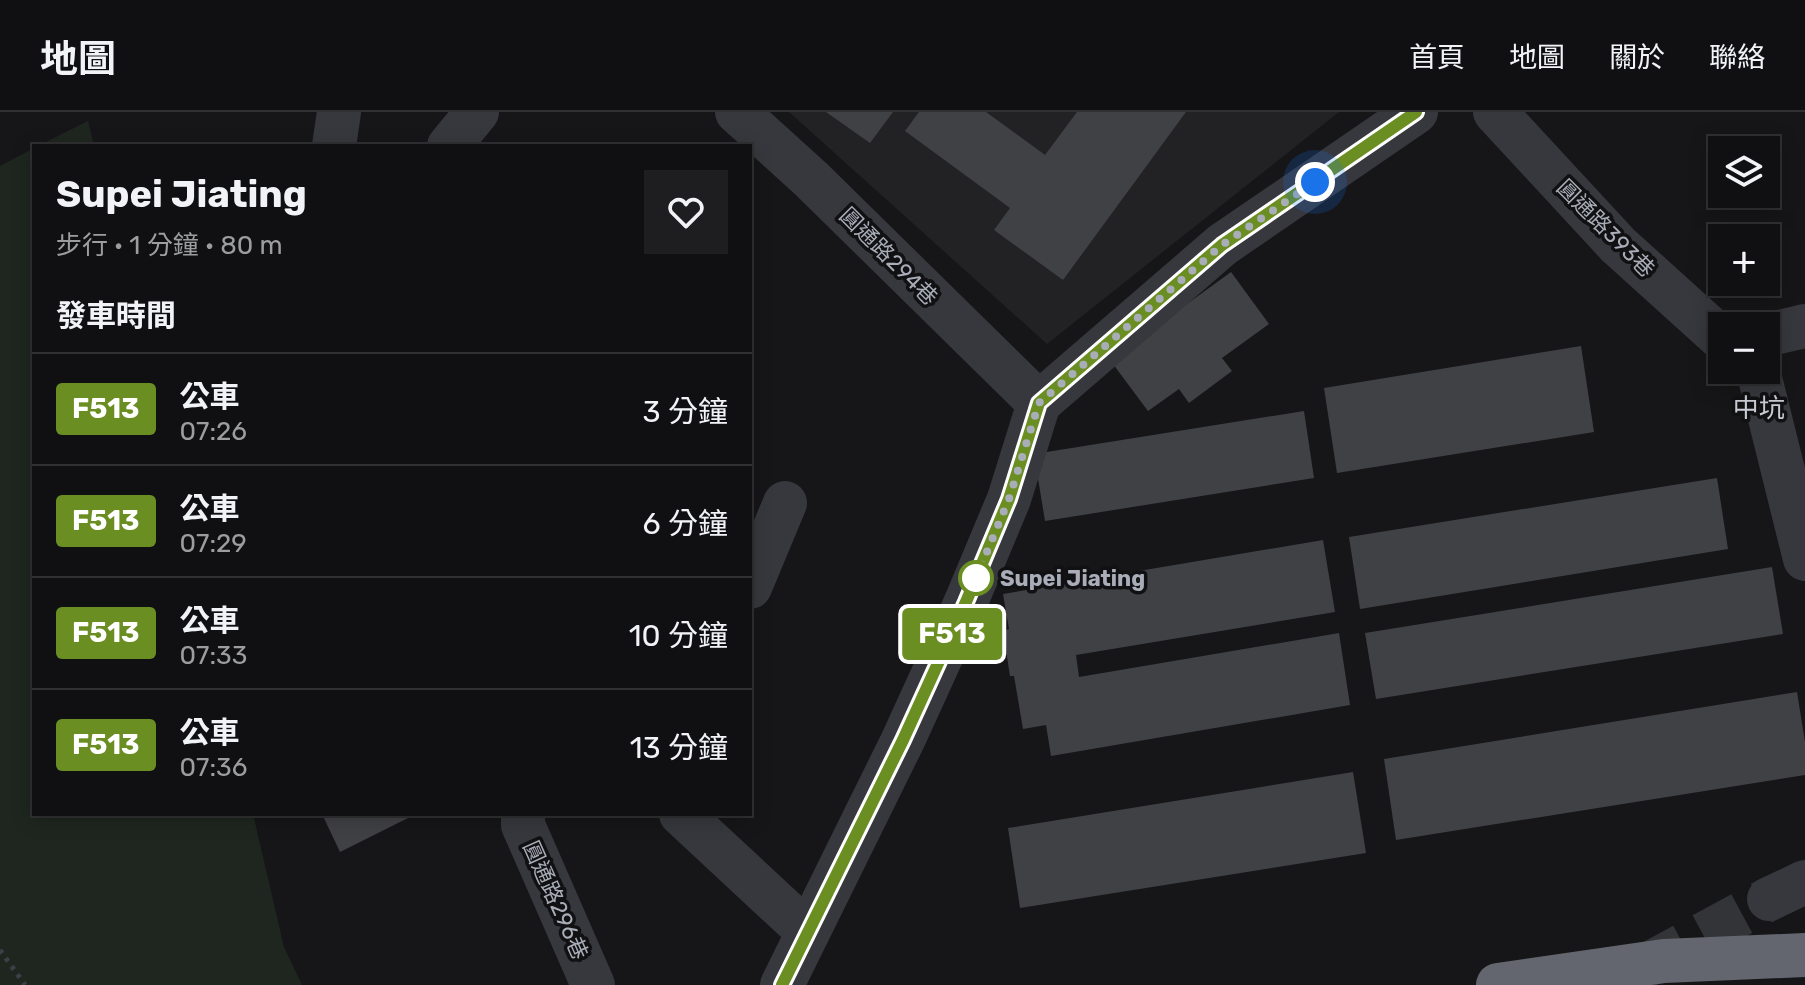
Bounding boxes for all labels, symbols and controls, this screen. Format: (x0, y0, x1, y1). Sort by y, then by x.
text: 地圖 (40, 36, 116, 82)
text: 首頁 (1409, 41, 1465, 74)
text: 地圖 (1509, 41, 1565, 74)
text: 關於 (1609, 41, 1665, 74)
text: 聯絡 (1709, 41, 1765, 74)
map controls (1708, 136, 1780, 384)
button: layers (1708, 136, 1780, 208)
your location (1295, 162, 1335, 202)
button: heart (644, 170, 728, 254)
text: Supei Jiating (56, 171, 307, 217)
street label: 圓通路393巷 (1551, 174, 1660, 283)
street label: 圓通路294巷 (834, 202, 943, 311)
button: + (1708, 224, 1780, 296)
text: 步行 · 1 分鐘 · 80 m (56, 230, 283, 261)
text: 發車時間 (56, 298, 176, 334)
button: − (1708, 312, 1780, 384)
text: 公車 (180, 379, 240, 415)
text: F513 (72, 392, 140, 425)
district label: 中坑 (1733, 393, 1785, 424)
text: 3 分鐘 (643, 394, 728, 430)
text: 07:26 (180, 416, 247, 447)
text: 公車 (180, 491, 240, 527)
text: F513 (72, 504, 140, 537)
text: 6 分鐘 (643, 506, 728, 542)
text: 07:29 (180, 528, 247, 559)
marker: Supei Jiating (959, 561, 993, 595)
place label: Supei Jiating (1000, 565, 1145, 592)
text: 公車 (180, 603, 240, 639)
line badge: F513 (896, 608, 1008, 660)
text: F513 (72, 616, 140, 649)
text: F513 (918, 617, 986, 650)
text: 10 分鐘 (629, 618, 728, 654)
text: 07:33 (180, 640, 247, 671)
text: 公車 (180, 715, 240, 751)
text: F513 (72, 728, 140, 761)
text: 13 分鐘 (630, 730, 728, 766)
text: 07:36 (180, 752, 247, 783)
street label: 圓通路296巷 (517, 837, 594, 964)

